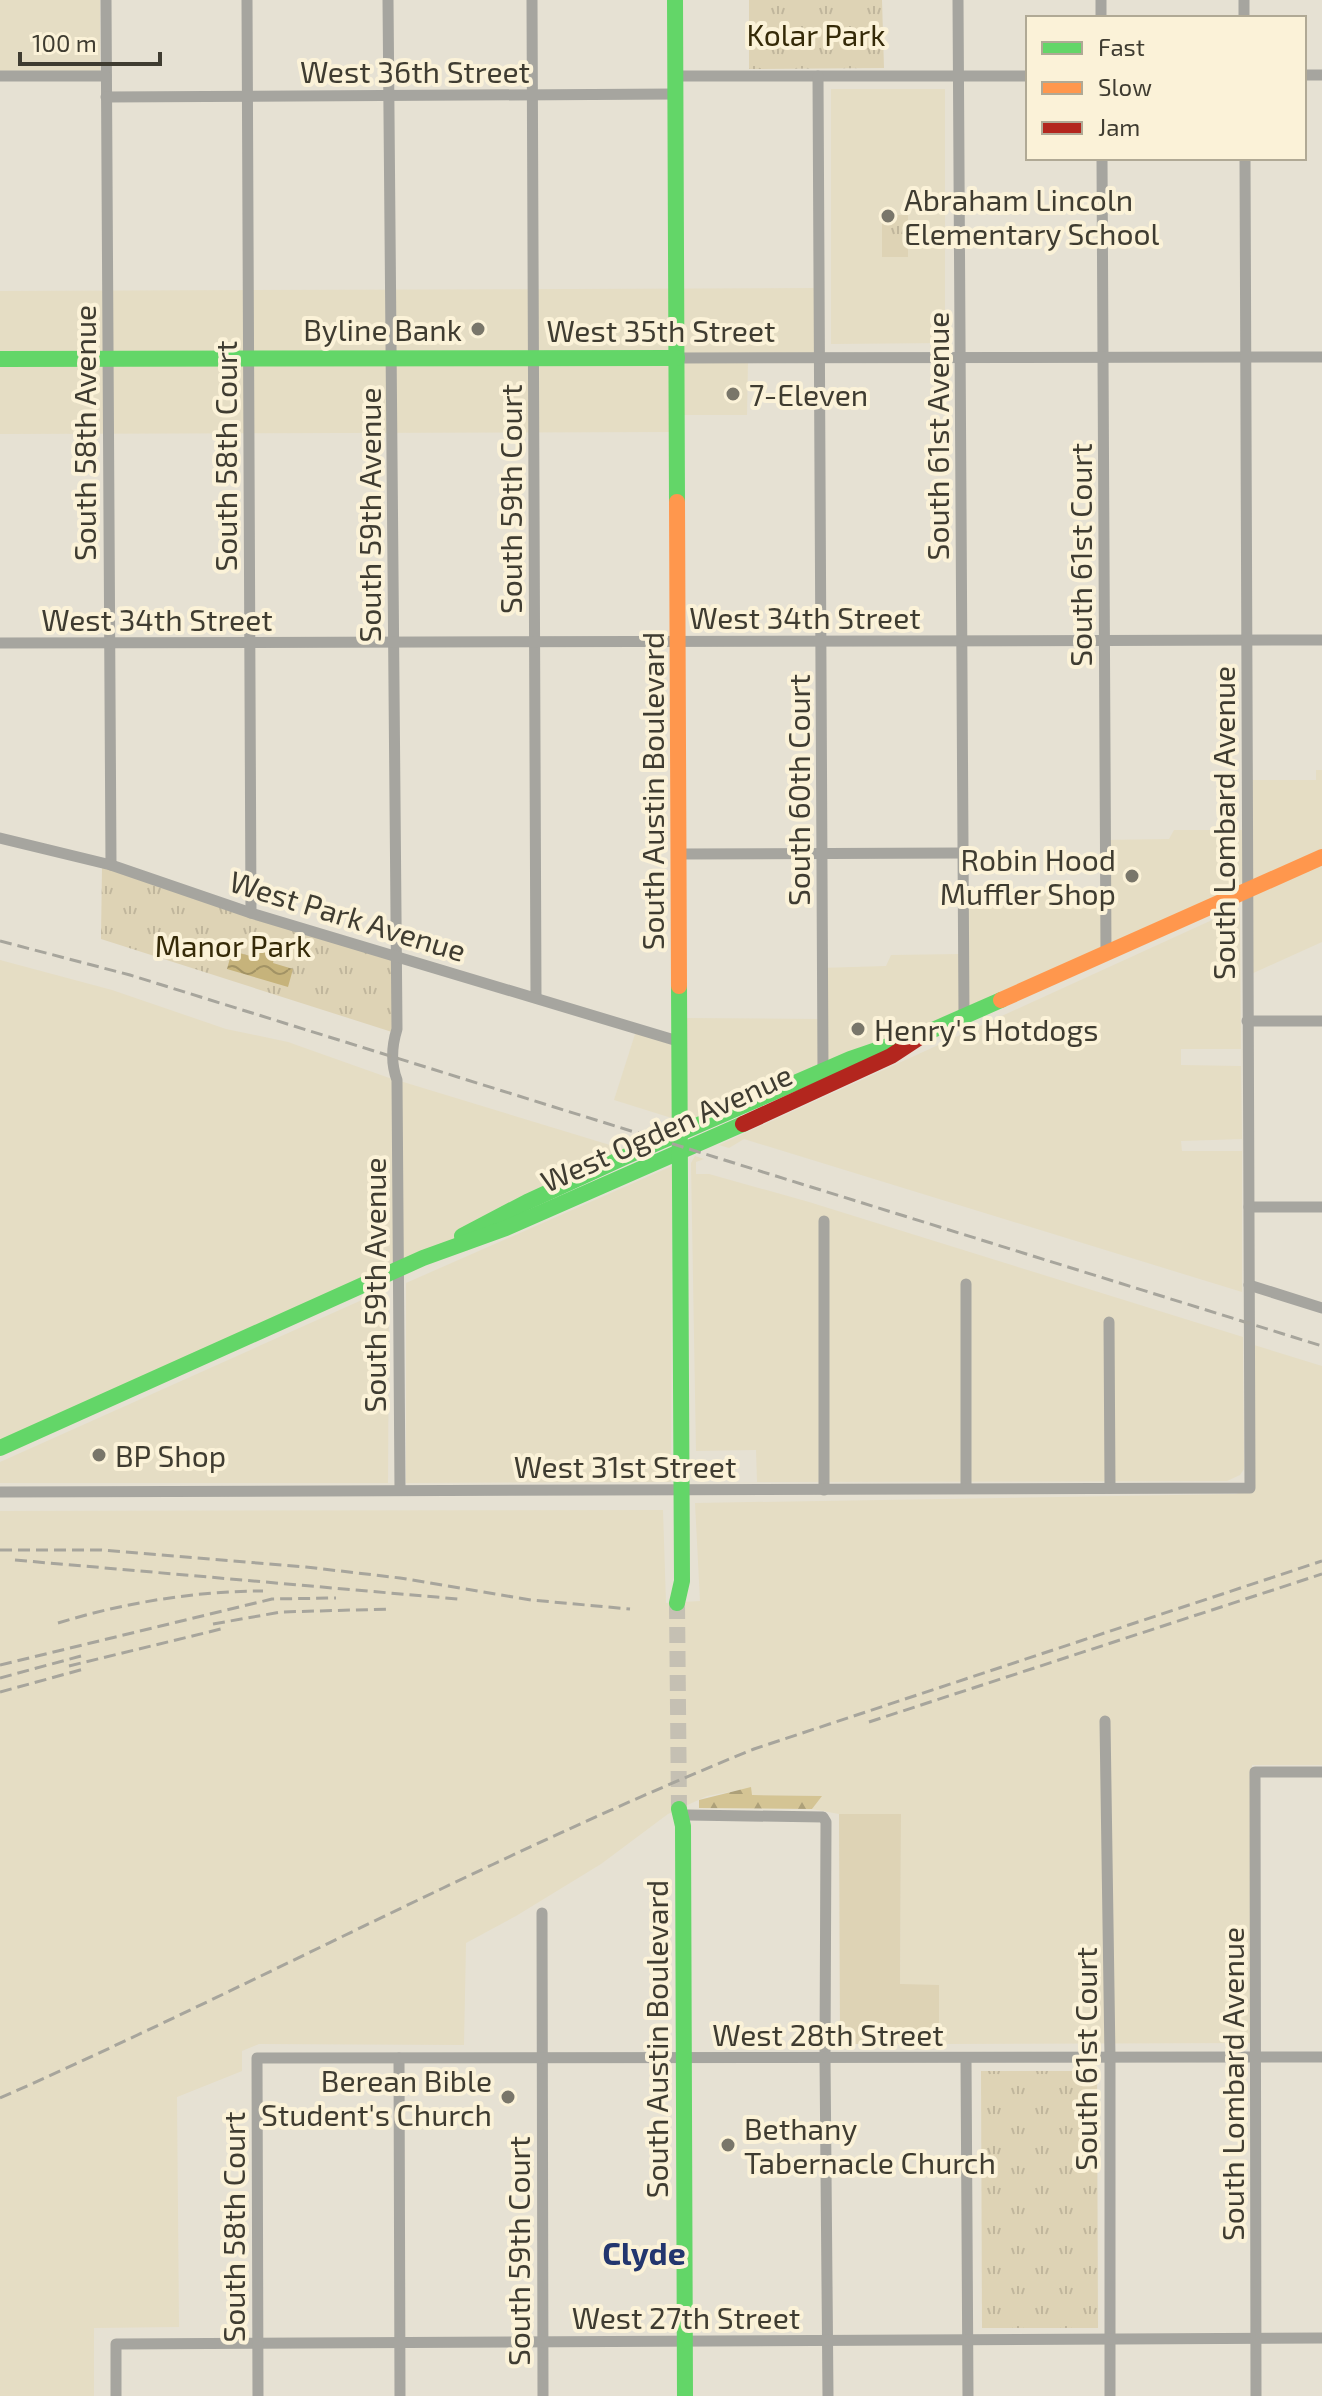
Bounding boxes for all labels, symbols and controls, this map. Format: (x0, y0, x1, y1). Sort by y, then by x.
scale bar (20, 16, 160, 66)
park label: Kolar Park (746, 16, 886, 52)
legend (1026, 16, 1306, 160)
text: 100 m (32, 28, 97, 57)
text: Fast (1098, 32, 1145, 61)
street label: West 36th Street (300, 53, 530, 89)
text: Slow (1098, 72, 1152, 101)
text: Jam (1098, 112, 1140, 141)
place label: Abraham Lincoln Elementary School (904, 181, 1159, 251)
marker: Abraham Lincoln Elementary School (879, 207, 897, 225)
street label: South 58th Avenue (66, 305, 102, 561)
place label: Byline Bank (303, 311, 462, 347)
street label: West 35th Street (546, 312, 776, 348)
street label: South 61st Avenue (919, 312, 955, 560)
marker: Byline Bank (469, 320, 487, 338)
street label: South 58th Court (207, 340, 243, 572)
place label: 7-Eleven (749, 376, 868, 412)
street label: South 59th Court (492, 384, 528, 614)
marker: 7-Eleven (724, 385, 742, 403)
street label: South 59th Avenue (351, 387, 387, 643)
street label: South 61st Court (1062, 443, 1098, 667)
street label: West 34th Street (689, 599, 921, 635)
street label: West 34th Street (41, 601, 273, 637)
street label: South Austin Boulevard (634, 632, 670, 950)
street label: South Lombard Avenue (1205, 666, 1241, 980)
street label: South 60th Court (780, 674, 816, 906)
place label: Robin Hood Muffler Shop (940, 841, 1116, 911)
street label: West Park Avenue (226, 862, 470, 968)
marker: Robin Hood Muffler Shop (1123, 867, 1141, 885)
park label: Manor Park (155, 927, 311, 963)
place label: Henry's Hotdogs (874, 1011, 1098, 1047)
marker: Henry's Hotdogs (849, 1020, 867, 1038)
street label: West Ogden Avenue (535, 1055, 797, 1199)
street label: South 59th Avenue (356, 1157, 392, 1413)
place label: BP Shop (115, 1437, 226, 1473)
marker: BP Shop (90, 1446, 108, 1464)
street label: West 31st Street (514, 1448, 736, 1484)
street label: South Austin Boulevard (638, 1880, 674, 2198)
street label: South Lombard Avenue (1214, 1927, 1250, 2241)
street label: South 61st Court (1067, 1947, 1103, 2171)
street label: West 28th Street (712, 2016, 944, 2052)
place label: Berean Bible Student's Church (261, 2062, 492, 2132)
marker: Berean Bible Student's Church (499, 2088, 517, 2106)
place label: Bethany Tabernacle Church (744, 2110, 996, 2180)
street label: South 58th Court (215, 2111, 251, 2343)
street label: South 59th Court (500, 2136, 536, 2366)
marker: Bethany Tabernacle Church (719, 2136, 737, 2154)
district label: Clyde (602, 2233, 686, 2272)
street label: West 27th Street (572, 2299, 800, 2335)

